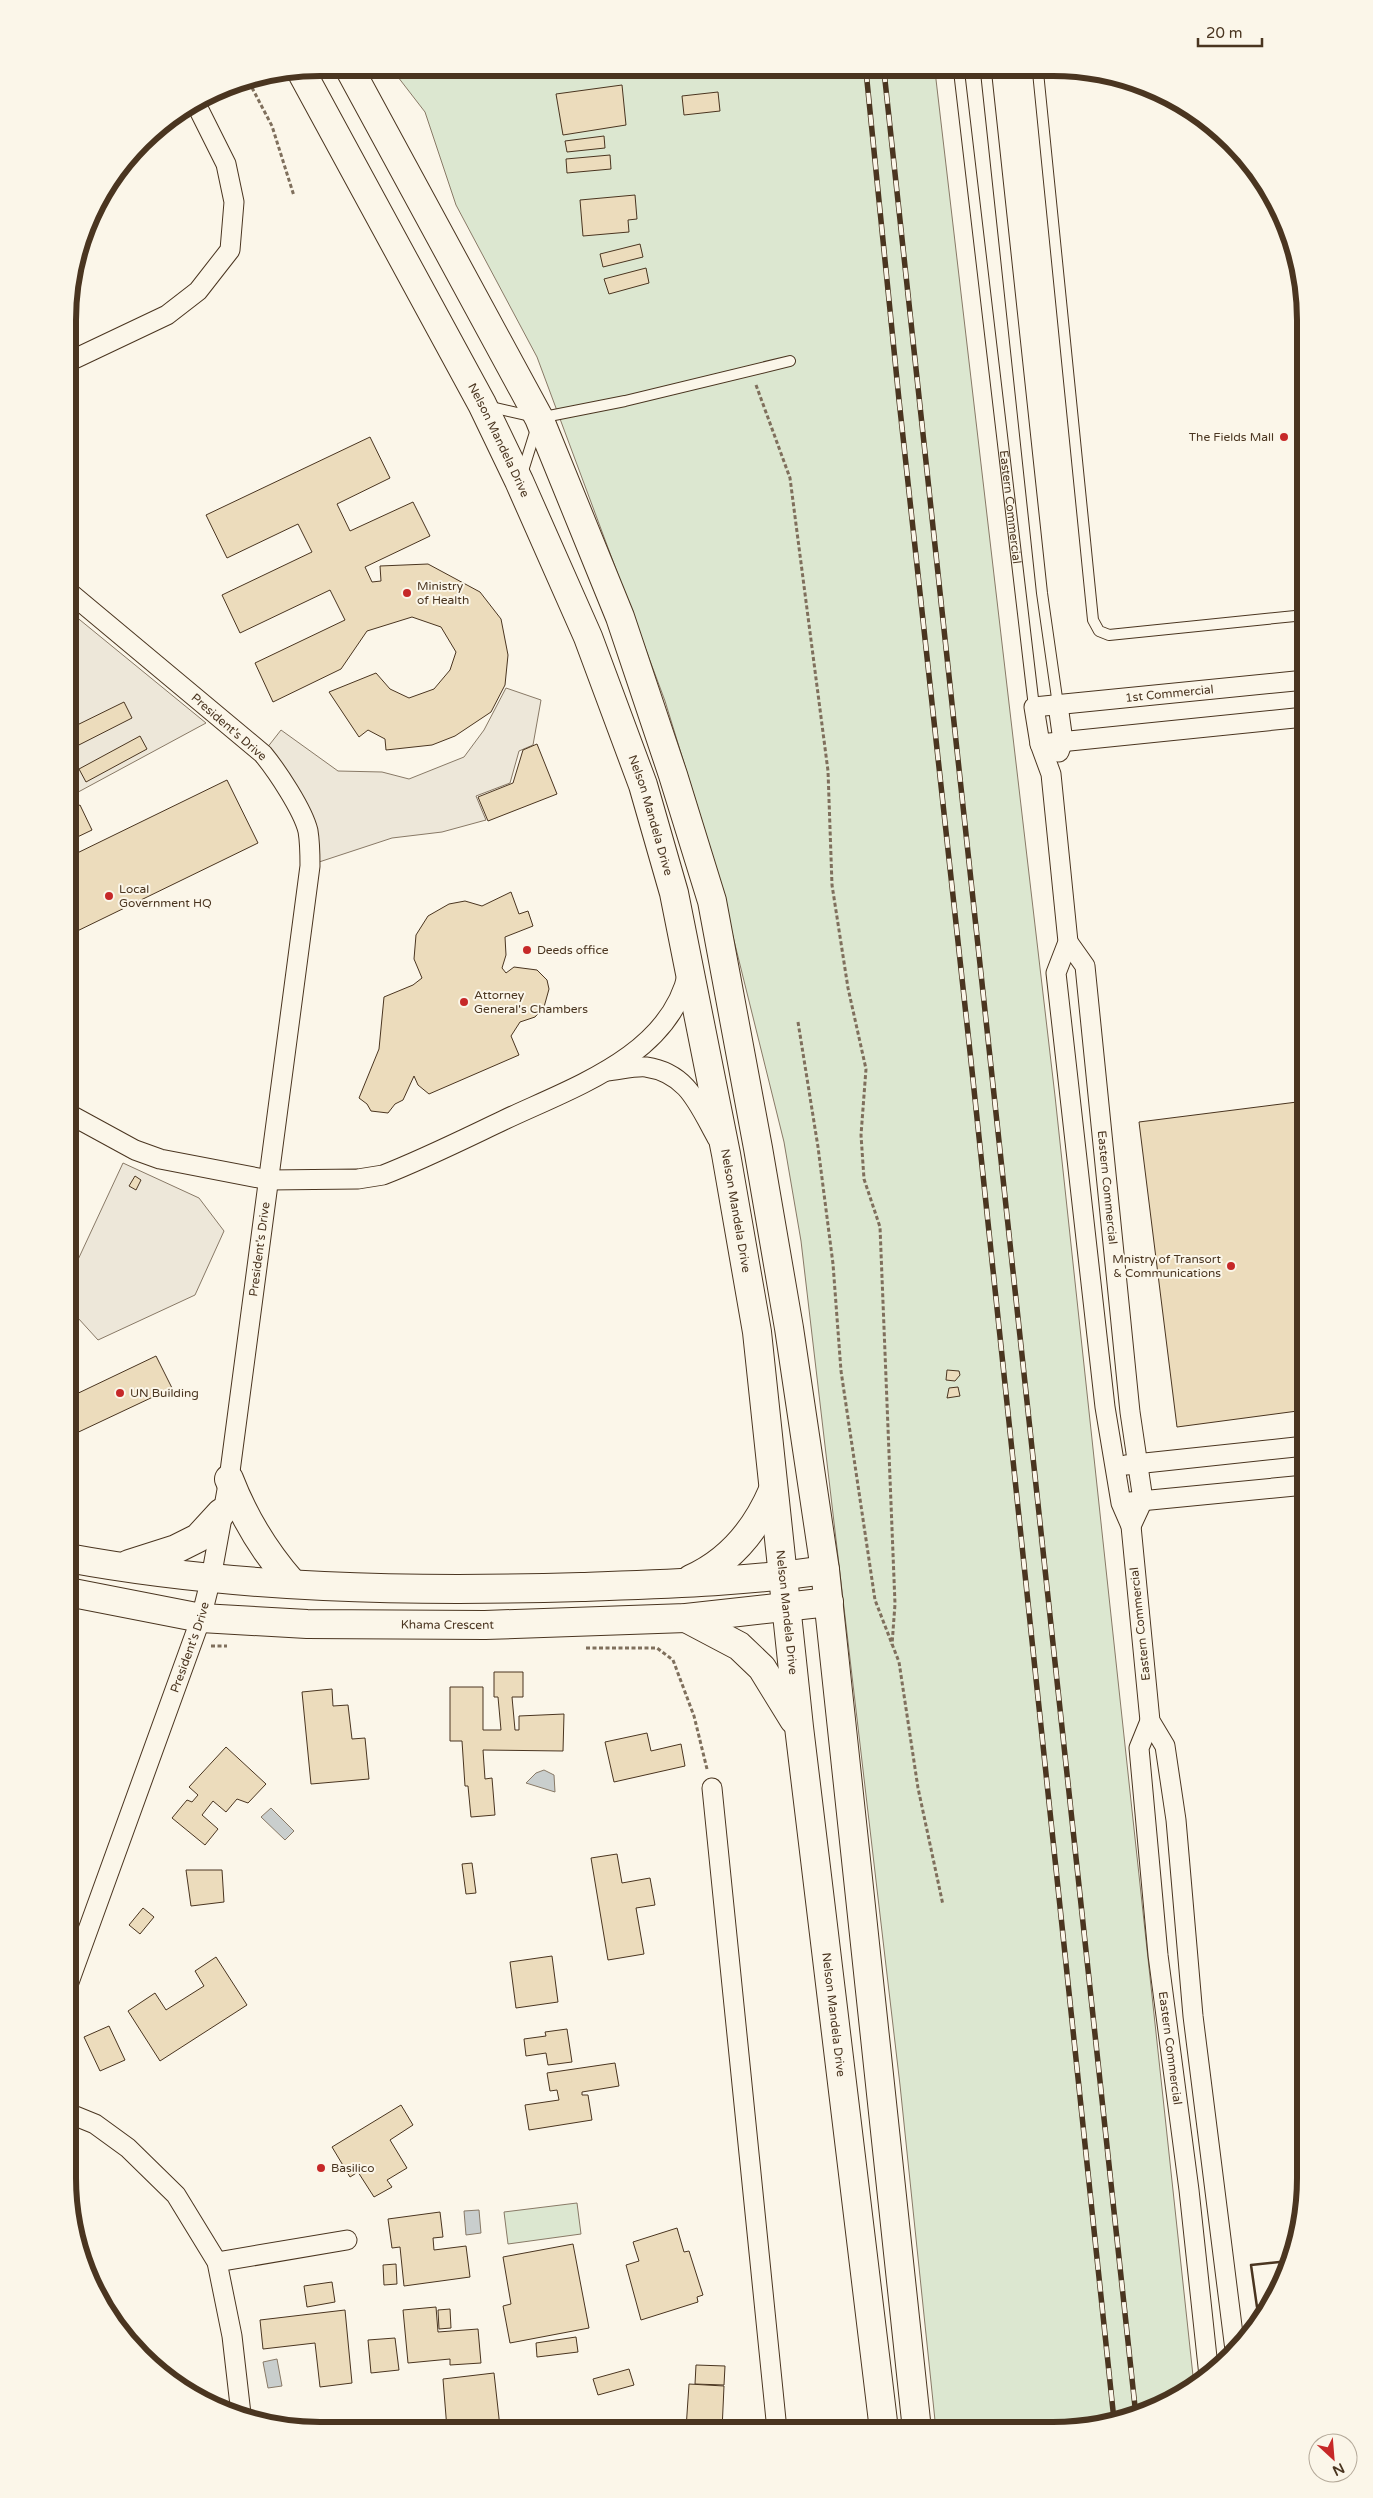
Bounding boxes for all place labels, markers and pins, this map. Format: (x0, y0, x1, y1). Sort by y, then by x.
place label: The Fields Mall (1189, 430, 1274, 444)
marker: The Fields Mall (1278, 431, 1290, 443)
place label: Ministry of Health (417, 579, 469, 607)
marker: Ministry of Health (401, 587, 413, 599)
place label: Local Government HQ (119, 882, 212, 910)
marker: Local Government HQ (103, 890, 115, 902)
place label: Deeds office (537, 943, 609, 957)
marker: Deeds office (521, 944, 533, 956)
place label: Attorney General's Chambers (474, 988, 588, 1016)
marker: Attorney General's Chambers (458, 996, 470, 1008)
place label: Mnistry of Transort & Communications (1112, 1252, 1221, 1280)
marker: Mnistry of Transort & Communications (1225, 1260, 1237, 1272)
place label: UN Building (130, 1386, 199, 1400)
marker: UN Building (114, 1387, 126, 1399)
place label: Basilico (331, 2161, 374, 2175)
marker: Basilico (315, 2162, 327, 2174)

